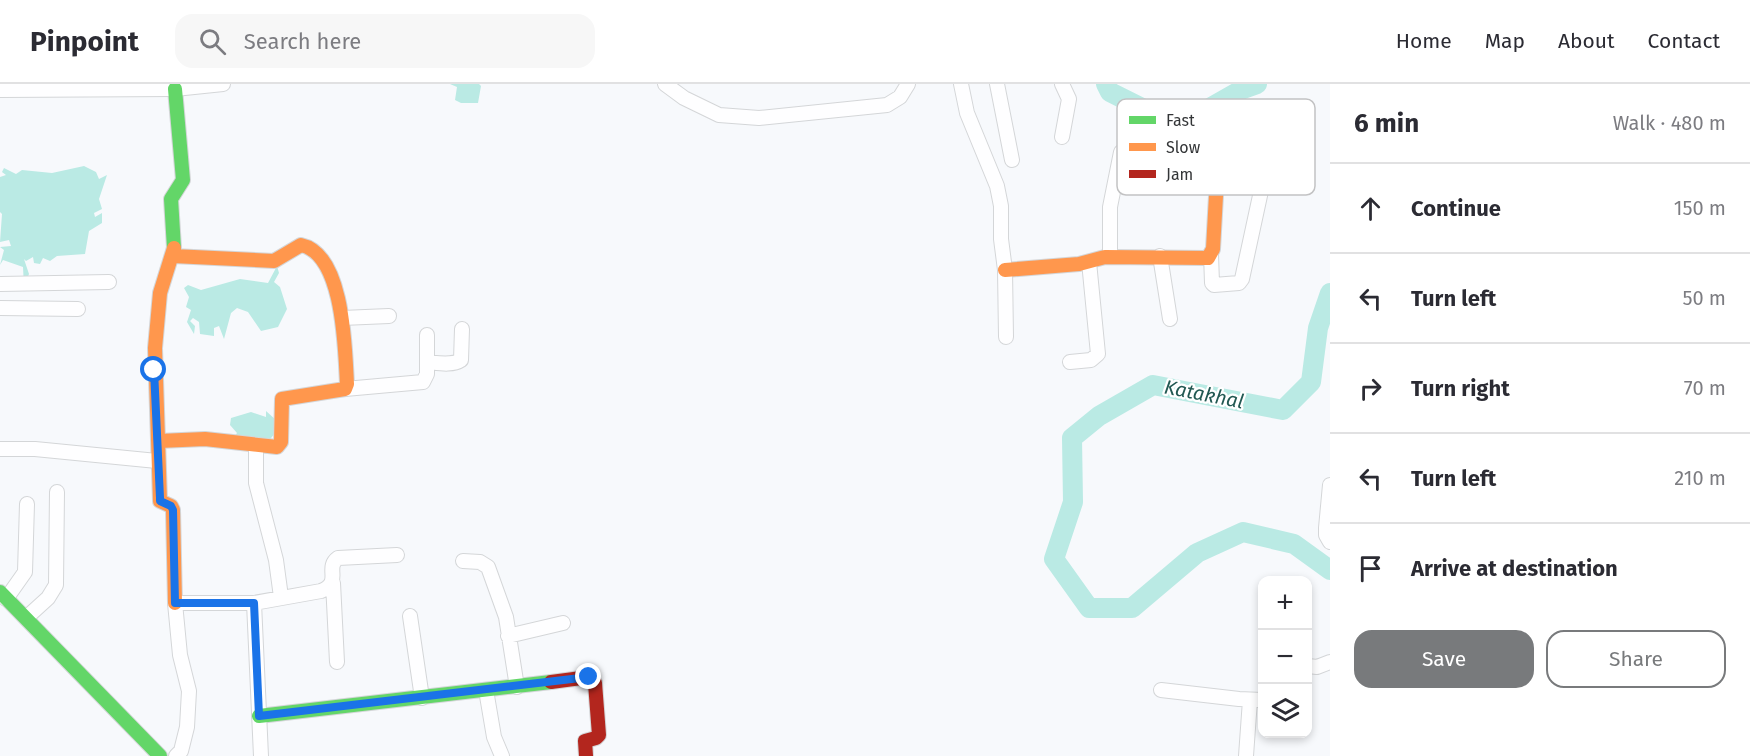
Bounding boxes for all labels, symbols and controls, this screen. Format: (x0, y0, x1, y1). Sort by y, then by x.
search box (175, 14, 595, 68)
text: Pinpoint (30, 25, 139, 58)
icon: search (196, 25, 229, 58)
text: Search here (244, 28, 361, 55)
text: Home (1396, 28, 1452, 54)
text: Map (1485, 28, 1525, 54)
text: About (1558, 28, 1615, 54)
text: Contact (1648, 28, 1720, 54)
legend (1117, 99, 1315, 195)
text: 6 min (1354, 108, 1419, 139)
text: Fast (1166, 111, 1195, 130)
text: Walk · 480 m (1613, 111, 1726, 135)
text: Slow (1166, 138, 1201, 157)
text: Jam (1166, 165, 1193, 184)
icon: ahead (1354, 192, 1387, 225)
text: Continue (1411, 195, 1501, 222)
text: 150 m (1674, 196, 1726, 220)
icon: left (1354, 282, 1387, 315)
text: Turn left (1411, 285, 1496, 312)
text: 50 m (1682, 286, 1726, 310)
route start (140, 356, 166, 382)
icon: right (1354, 372, 1387, 405)
water label: Katakhal (1162, 375, 1246, 413)
text: Turn right (1411, 375, 1510, 402)
text: 70 m (1684, 376, 1726, 400)
icon: left (1354, 462, 1387, 495)
text: Turn left (1411, 465, 1496, 492)
text: 210 m (1674, 466, 1726, 490)
icon: arrive (1354, 552, 1387, 585)
text: Arrive at destination (1411, 555, 1618, 582)
map controls (1258, 576, 1312, 738)
button: + (1258, 576, 1312, 630)
button: − (1258, 630, 1312, 684)
button: Save (1354, 630, 1534, 688)
button: Share (1546, 630, 1726, 688)
route end (575, 663, 601, 689)
button: layers (1258, 684, 1312, 738)

